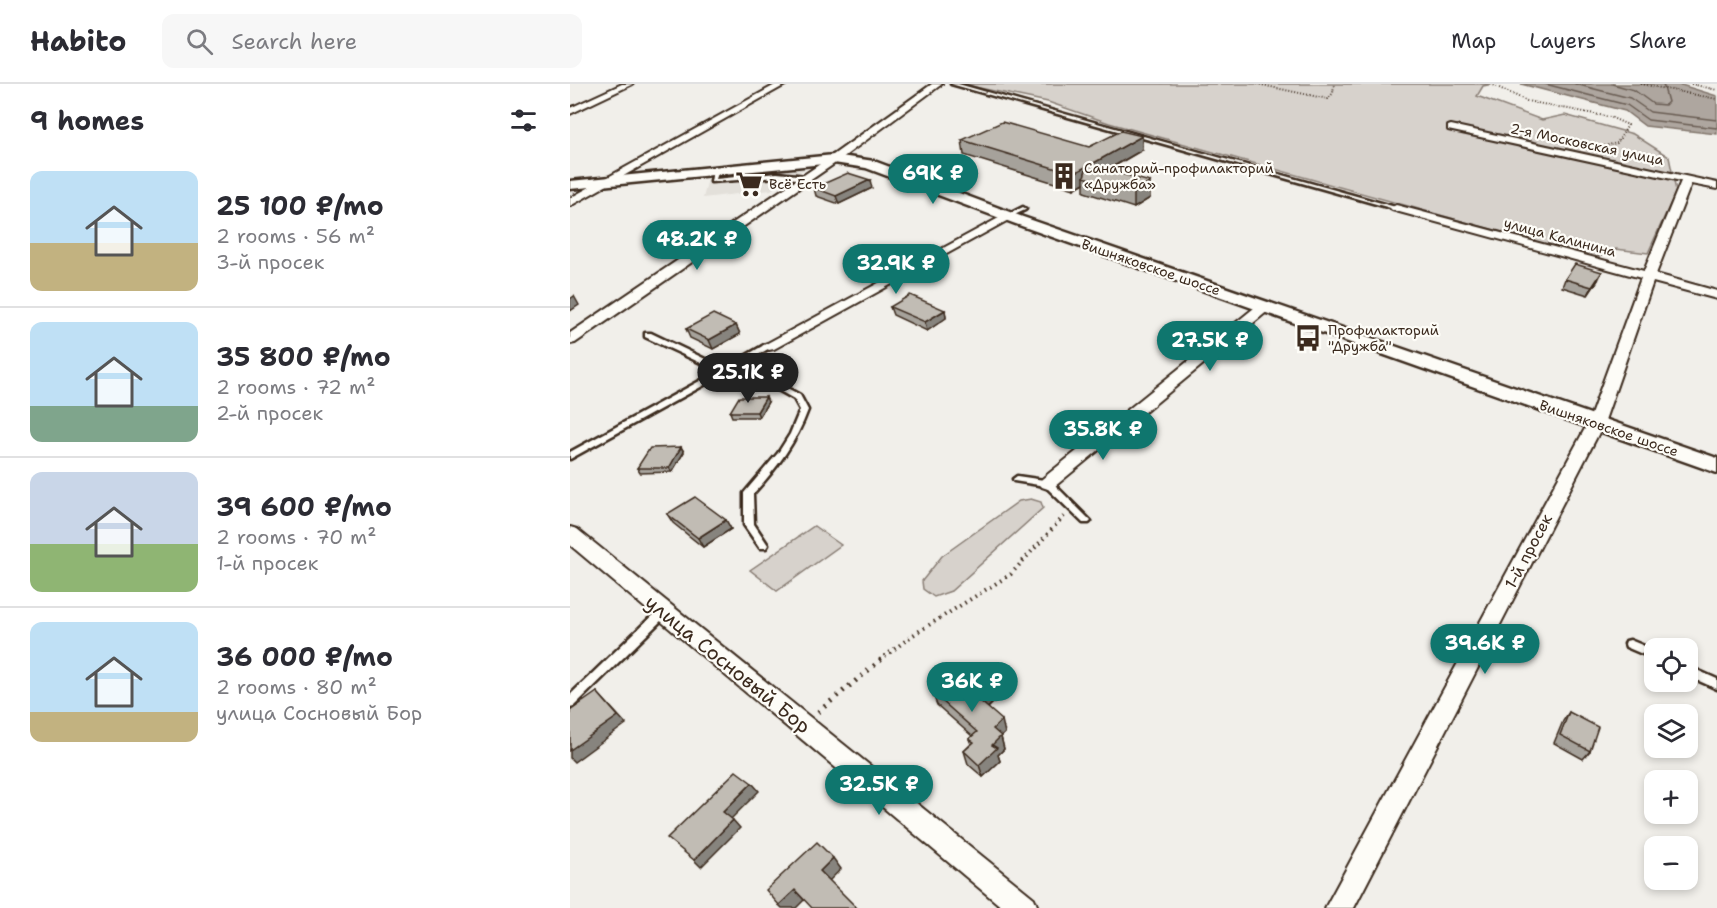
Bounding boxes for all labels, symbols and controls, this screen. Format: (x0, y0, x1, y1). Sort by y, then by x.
search box (162, 14, 582, 68)
text: Habito (30, 22, 126, 60)
icon: search (183, 25, 216, 58)
text: Search here (231, 27, 357, 56)
text: Map (1451, 27, 1496, 55)
text: Layers (1529, 27, 1596, 55)
text: Share (1629, 27, 1687, 55)
text: 9 homes (30, 103, 144, 138)
icon: filters (507, 104, 540, 137)
street label: 2-я Московская улица (1509, 119, 1666, 169)
pin: 69K ₽ (891, 154, 975, 205)
place label: Санаторий-профилакторий «Дружба» (1084, 159, 1274, 193)
text: 69K ₽ (902, 160, 964, 186)
building icon: Санаторий-профилакторий «Дружба» (1049, 161, 1079, 191)
supermarket icon: Всё Есть (734, 169, 764, 199)
place label: Всё Есть (769, 175, 826, 193)
text: 25 100 ₽/mo (216, 188, 384, 223)
icon: home (78, 195, 150, 267)
street label: улица Калинина (1502, 213, 1618, 261)
pin: 48.2K ₽ (642, 220, 752, 271)
text: 2 rooms · 56 m² (216, 223, 375, 249)
text: 48.2K ₽ (656, 226, 738, 252)
street label: Вишняковское шоссе (1079, 235, 1223, 299)
pin: 32.9K ₽ (841, 244, 951, 295)
text: 3-й просек (216, 249, 324, 275)
text: 32.9K ₽ (857, 250, 935, 276)
pin: 27.5K ₽ (1155, 321, 1265, 372)
place label: Профилакторий "Дружба" (1328, 321, 1439, 355)
bus stop icon: Профилакторий "Дружба" (1293, 323, 1323, 353)
text: 27.5K ₽ (1171, 327, 1249, 353)
text: 35 800 ₽/mo (216, 339, 391, 374)
icon: home (78, 346, 150, 418)
pin: 25.1K ₽ (693, 353, 803, 404)
text: 25.1K ₽ (711, 359, 785, 385)
text: 2 rooms · 72 m² (216, 374, 375, 400)
street label: Вишняковское шоссе (1537, 396, 1681, 460)
text: 2-й просек (216, 400, 323, 426)
pin: 35.8K ₽ (1048, 410, 1158, 461)
text: 35.8K ₽ (1063, 416, 1143, 442)
text: 39 600 ₽/mo (216, 489, 392, 524)
icon: home (78, 496, 150, 568)
street label: 1-й просек (1500, 510, 1557, 592)
text: 2 rooms · 70 m² (216, 524, 377, 550)
text: 1-й просек (216, 550, 318, 576)
street label: улица Сосновый Бор (640, 589, 816, 739)
pin: 39.6K ₽ (1430, 624, 1540, 675)
text: 39.6K ₽ (1444, 630, 1526, 656)
map controls (1644, 638, 1698, 890)
button: locate (1644, 638, 1698, 692)
text: 36 000 ₽/mo (216, 639, 393, 674)
icon: home (78, 646, 150, 718)
pin: 36K ₽ (930, 662, 1014, 713)
text: 36K ₽ (941, 668, 1003, 694)
text: 2 rooms · 80 m² (216, 674, 377, 700)
text: улица Сосновый Бор (216, 700, 422, 726)
button: layers (1644, 704, 1698, 758)
pin: 32.5K ₽ (824, 765, 934, 816)
button: + (1644, 770, 1698, 824)
text: 32.5K ₽ (839, 771, 919, 797)
button: − (1644, 836, 1698, 890)

